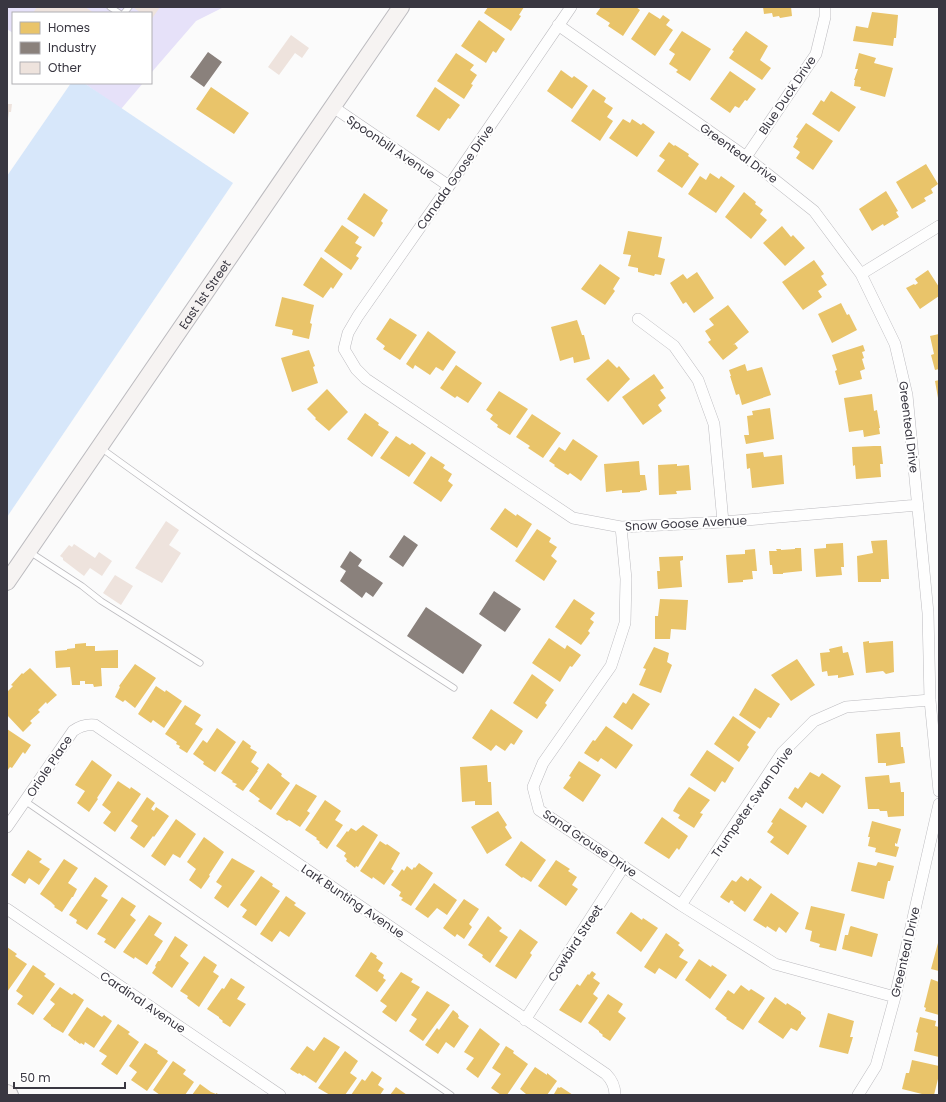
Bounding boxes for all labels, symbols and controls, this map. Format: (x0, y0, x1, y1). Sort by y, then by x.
legend (12, 12, 152, 84)
text: Homes (48, 19, 90, 36)
text: Industry (48, 39, 97, 56)
street label: Blue Duck Drive (754, 52, 820, 138)
text: Other (48, 59, 82, 76)
street label: Spoonbill Avenue (343, 111, 439, 183)
street label: Greenteal Drive (697, 119, 781, 187)
street label: Canada Goose Drive (412, 121, 498, 233)
street label: East 1st Street (174, 256, 234, 332)
street label: Greenteal Drive (895, 380, 923, 474)
street label: Snow Goose Avenue (625, 511, 747, 535)
street label: Oriole Place (22, 732, 76, 800)
street label: Trumpeter Swan Drive (707, 743, 797, 861)
street label: Sand Grouse Drive (540, 805, 640, 881)
street label: Lark Bunting Avenue (298, 860, 408, 942)
street label: Cowbird Street (544, 901, 606, 985)
street label: Greenteal Drive (886, 905, 924, 999)
street label: Cardinal Avenue (97, 967, 189, 1037)
scale bar (14, 1064, 125, 1090)
text: 50 m (20, 1069, 51, 1086)

